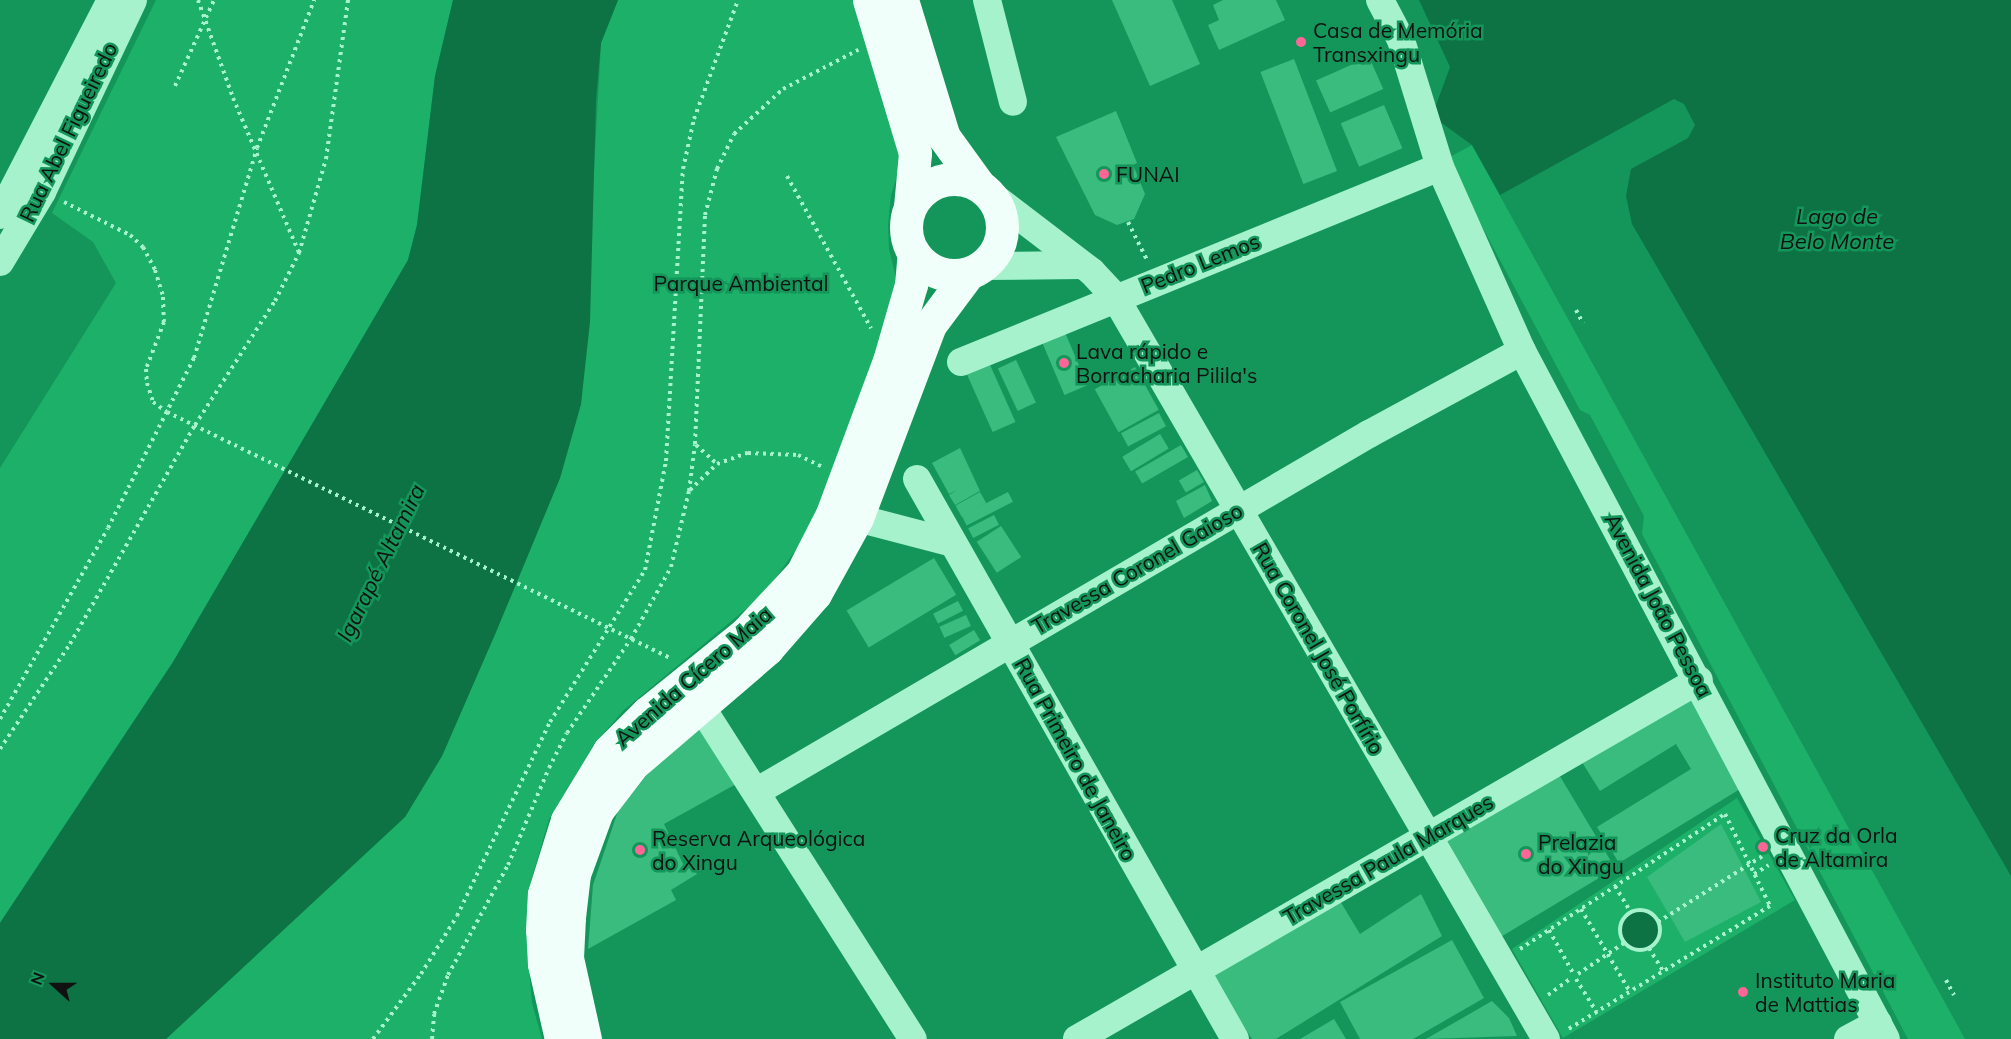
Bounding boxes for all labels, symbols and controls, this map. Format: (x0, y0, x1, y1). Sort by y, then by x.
place label: Casa de Memória Transxingu (1313, 17, 1483, 67)
marker: Casa de Memória Transxingu (1294, 35, 1308, 49)
street label: Rua Abel Figueiredo (14, 38, 122, 226)
place label: FUNAI (1116, 161, 1180, 187)
marker: FUNAI (1097, 167, 1111, 181)
water label: Lago de Belo Monte (1780, 203, 1894, 254)
street label: Pedro Lemos (1137, 228, 1263, 298)
park label: Parque Ambiental (653, 270, 829, 296)
place label: Lava rápido e Borracharia Pilila's (1076, 338, 1257, 388)
marker: Lava rápido e Borracharia Pilila's (1057, 356, 1071, 370)
water label: Igarapé Altamira (331, 480, 431, 646)
street label: Travessa Coronel Gaioso (1027, 497, 1247, 639)
street label: Avenida João Pessoa (1600, 509, 1718, 701)
street label: Rua Coronel José Porfírio (1248, 538, 1390, 758)
street label: Avenida Cícero Maia (609, 601, 777, 751)
street label: Rua Primeiro de Janeiro (1010, 653, 1142, 865)
street label: Travessa Paula Marques (1279, 789, 1497, 929)
place label: Cruz da Orla de Altamira (1775, 822, 1898, 872)
place label: Reserva Arqueológica do Xingu (652, 825, 865, 875)
place label: Prelazia do Xingu (1538, 829, 1624, 879)
marker: Cruz da Orla de Altamira (1756, 840, 1770, 854)
marker: Reserva Arqueológica do Xingu (633, 843, 647, 857)
marker: Prelazia do Xingu (1519, 847, 1533, 861)
north arrow (24, 955, 84, 1015)
place label: Instituto Maria de Mattias (1755, 967, 1895, 1017)
text: N (26, 969, 49, 988)
marker: Instituto Maria de Mattias (1736, 985, 1750, 999)

